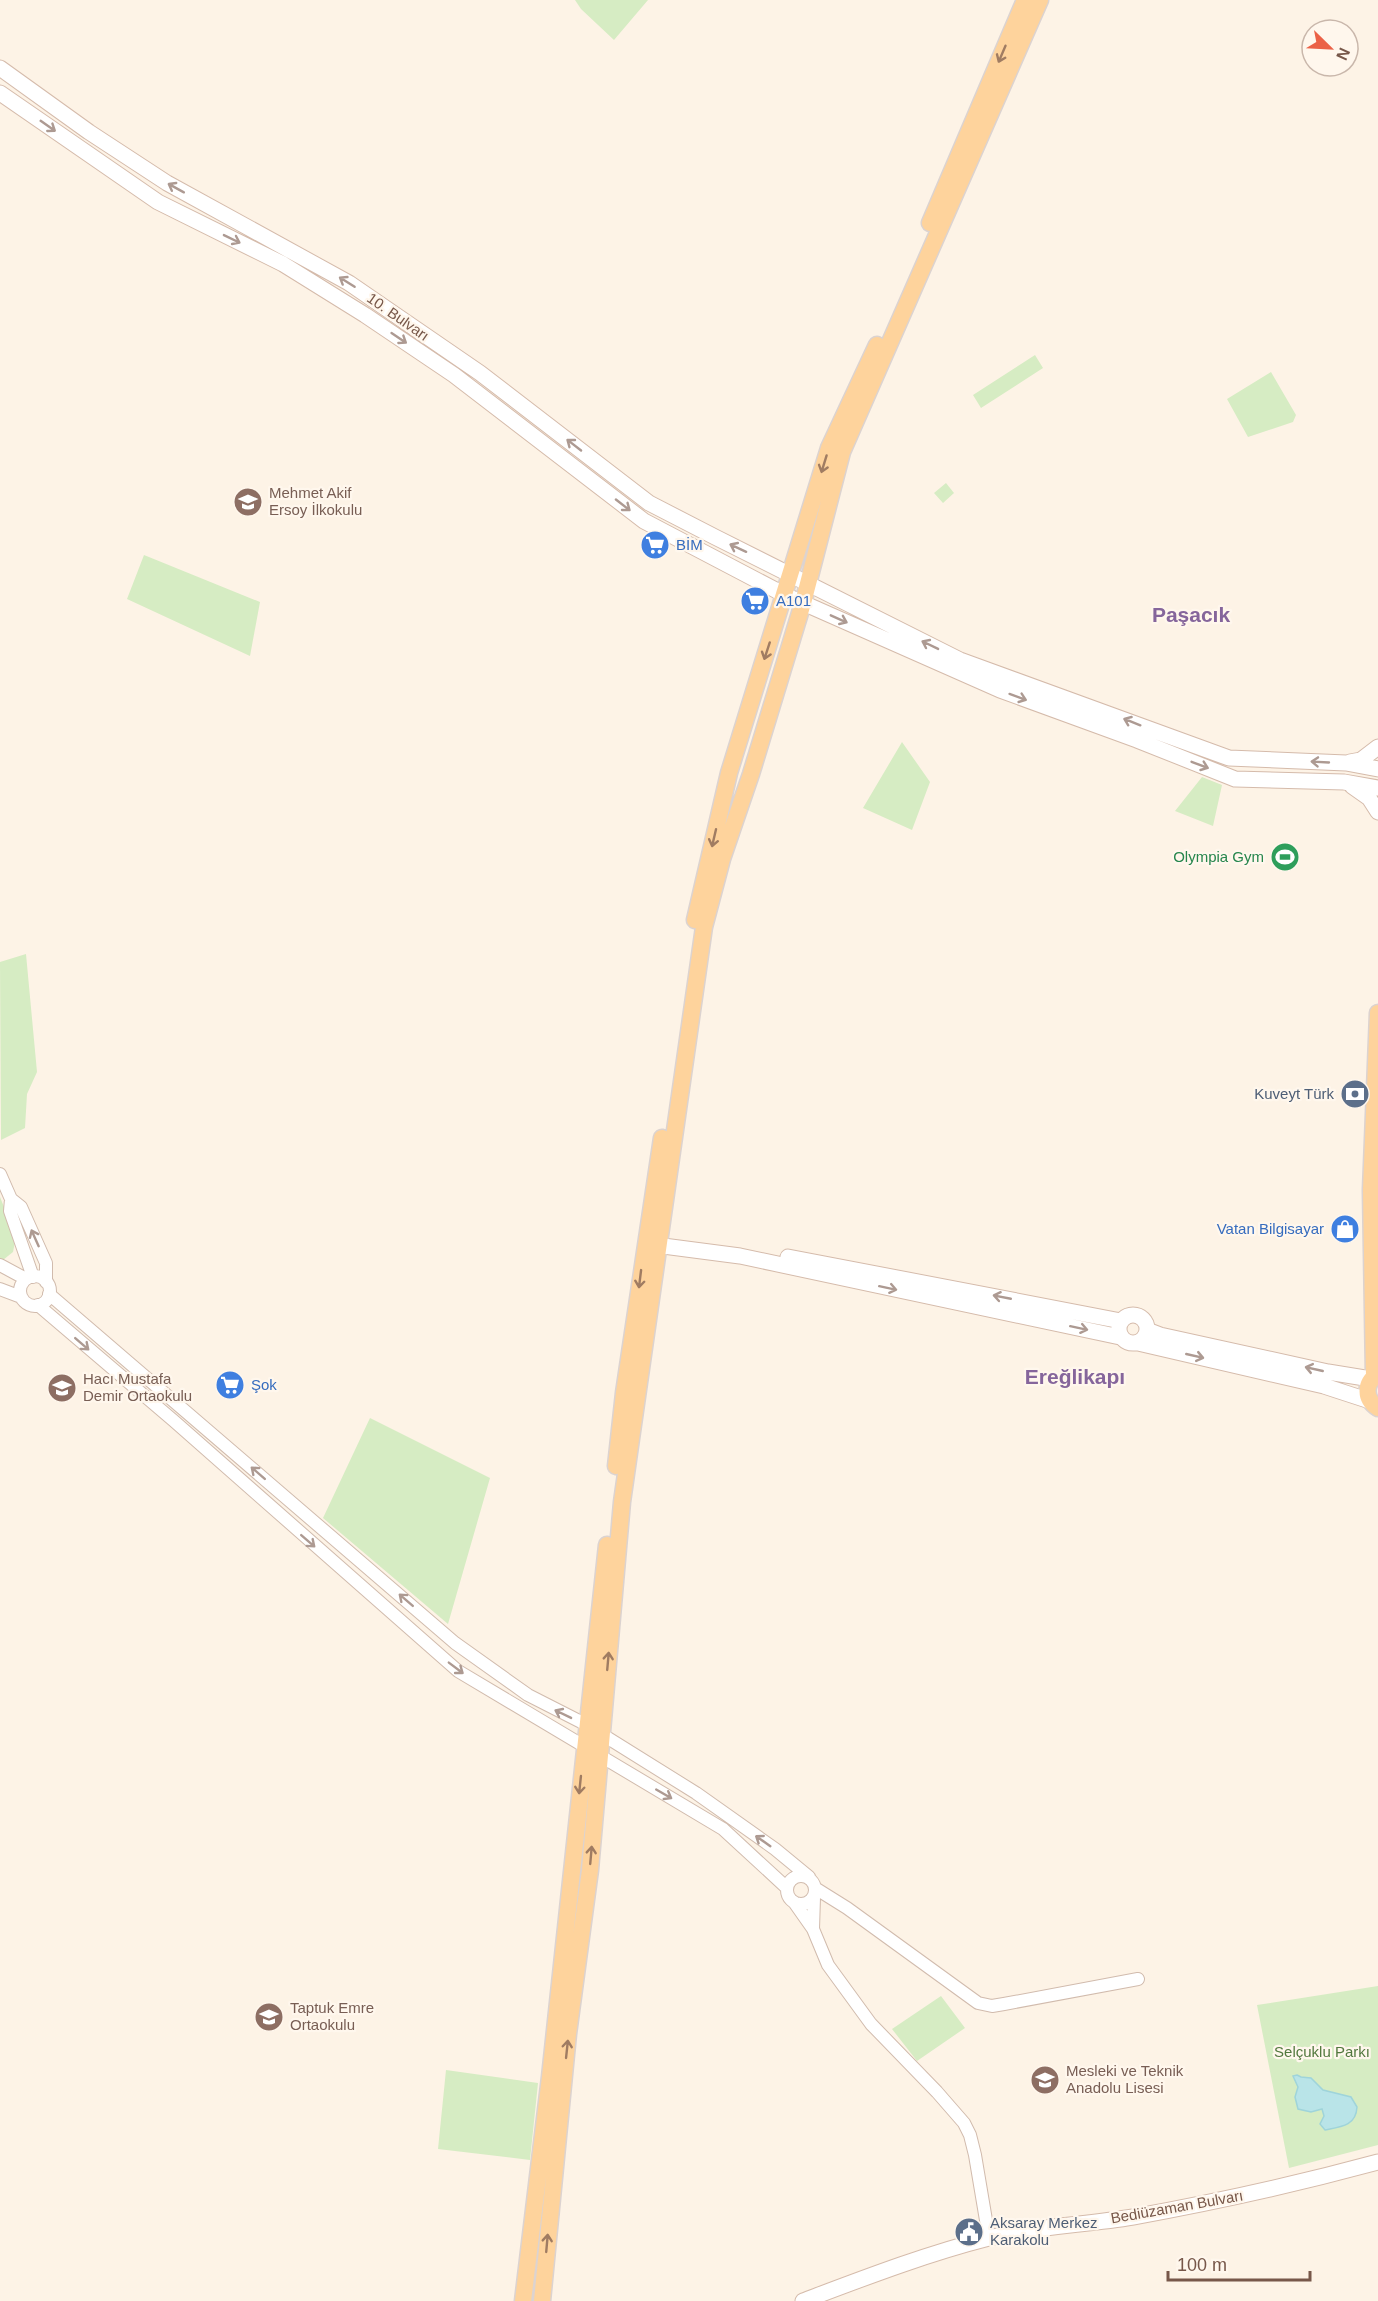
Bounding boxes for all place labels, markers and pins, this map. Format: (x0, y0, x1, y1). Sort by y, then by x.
place label: Mehmet Akif Ersoy İlkokulu (269, 484, 362, 518)
school or university icon: Mehmet Akif Ersoy İlkokulu (232, 486, 264, 518)
supermarket icon: BİM (639, 529, 671, 561)
place label: BİM (676, 536, 703, 553)
supermarket icon: A101 (739, 585, 771, 617)
place label: A101 (776, 592, 811, 609)
sports icon: Olympia Gym (1269, 841, 1301, 873)
place label: Olympia Gym (1173, 848, 1264, 865)
bank icon: Kuveyt Türk (1339, 1078, 1371, 1110)
place label: Kuveyt Türk (1254, 1085, 1334, 1102)
shop icon: Vatan Bilgisayar (1329, 1213, 1361, 1245)
place label: Vatan Bilgisayar (1217, 1220, 1324, 1237)
supermarket icon: Şok (214, 1369, 246, 1401)
place label: Hacı Mustafa Demir Ortaokulu (83, 1370, 192, 1404)
school or university icon: Hacı Mustafa Demir Ortaokulu (46, 1372, 78, 1404)
place label: Şok (251, 1376, 277, 1393)
place label: Taptuk Emre Ortaokulu (290, 1999, 374, 2033)
school or university icon: Taptuk Emre Ortaokulu (253, 2001, 285, 2033)
place label: Mesleki ve Teknik Anadolu Lisesi (1066, 2062, 1184, 2096)
school or university icon: Mesleki ve Teknik Anadolu Lisesi (1029, 2064, 1061, 2096)
place label: Aksaray Merkez Karakolu (990, 2214, 1098, 2248)
public building icon: Aksaray Merkez Karakolu (953, 2216, 985, 2248)

